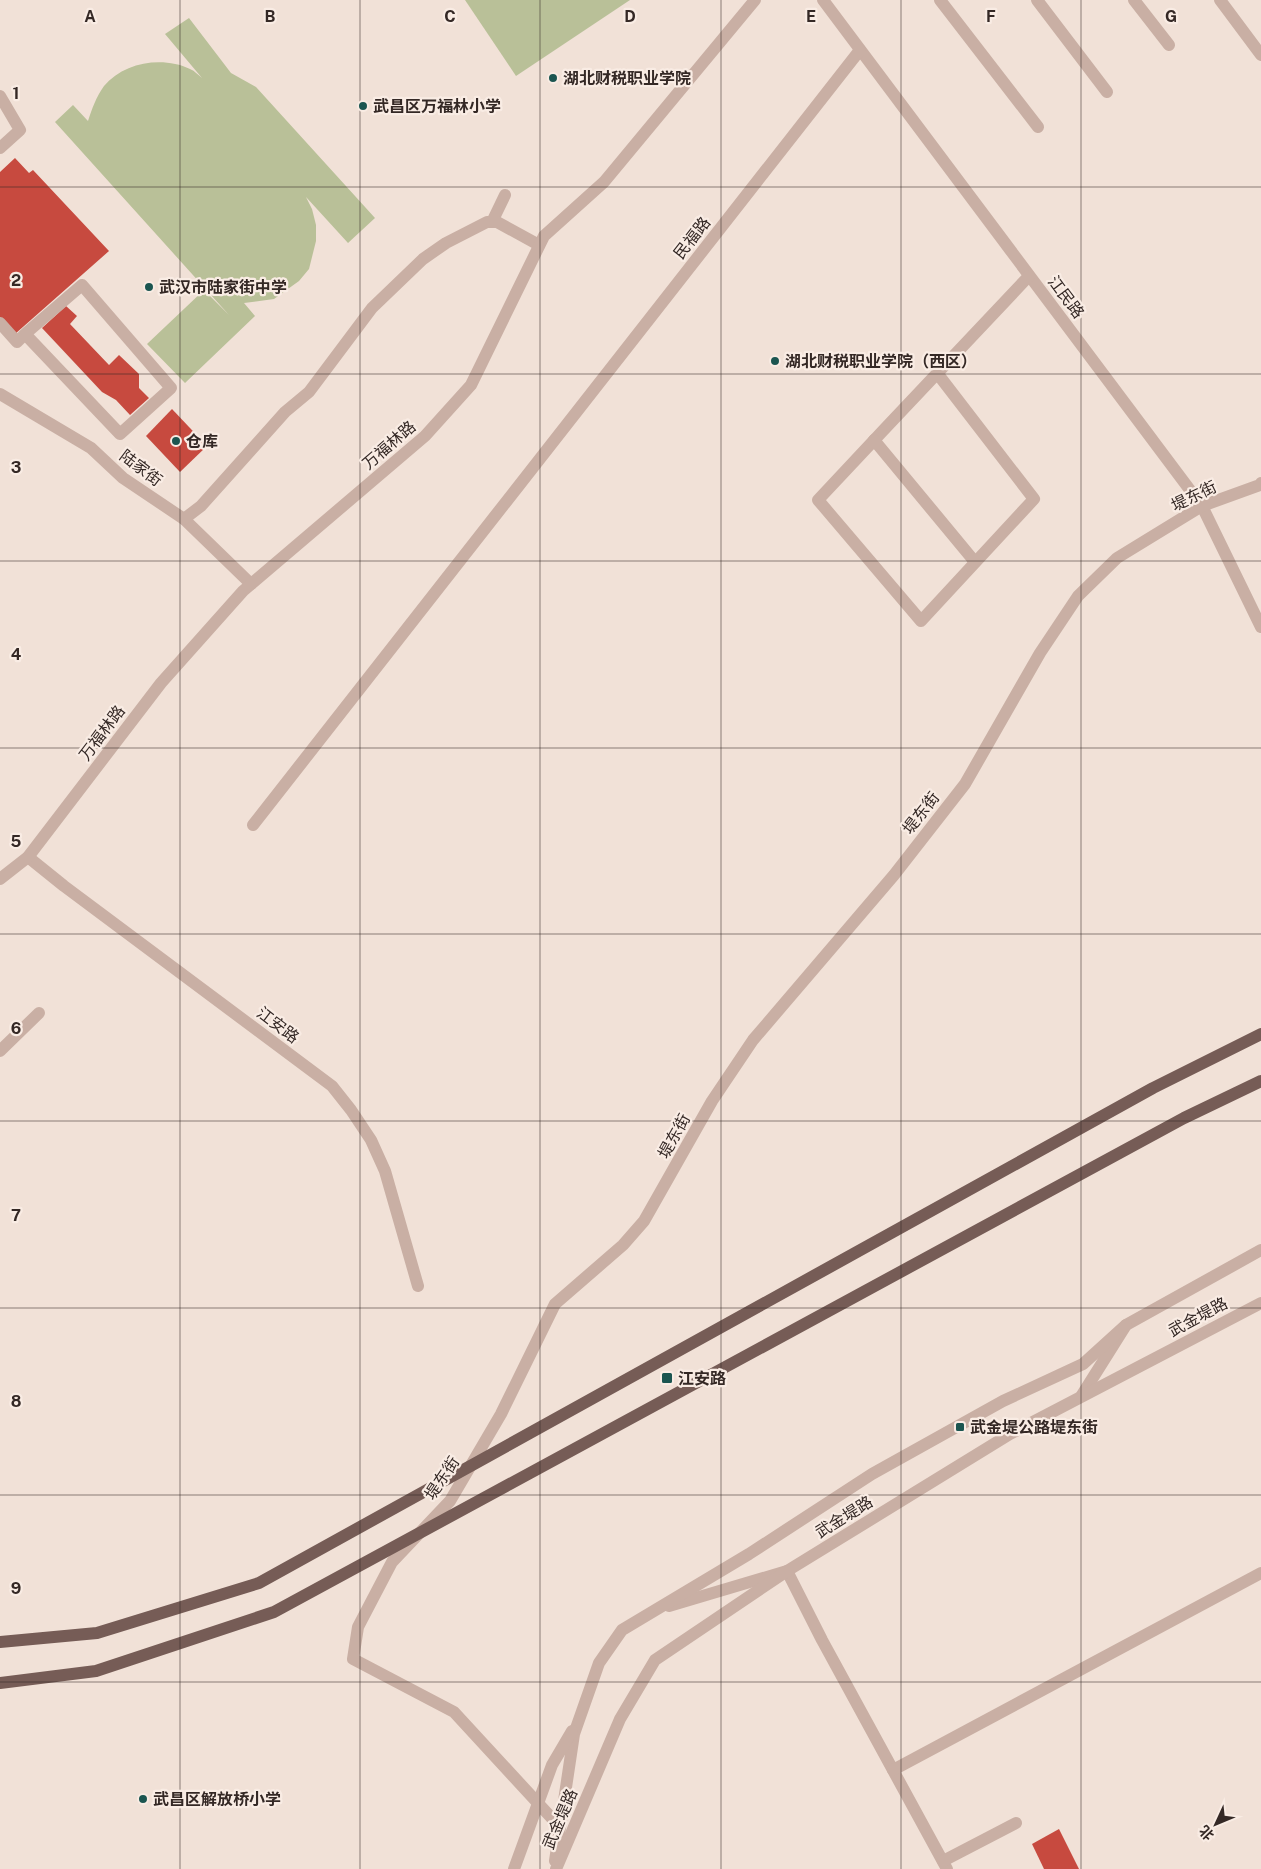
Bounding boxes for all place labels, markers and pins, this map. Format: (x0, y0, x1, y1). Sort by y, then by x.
place label: 湖北财税职业学院 (563, 69, 691, 88)
marker: 湖北财税职业学院 (547, 72, 559, 84)
place label: 武昌区万福林小学 (373, 97, 501, 116)
marker: 武昌区万福林小学 (357, 100, 369, 112)
place label: 武汉市陆家街中学 (159, 278, 287, 297)
marker: 武汉市陆家街中学 (143, 281, 155, 293)
place label: 湖北财税职业学院（西区） (785, 352, 977, 371)
marker: 湖北财税职业学院（西区） (769, 355, 781, 367)
place label: 仓库 (186, 432, 218, 451)
marker: 仓库 (170, 435, 182, 447)
place label: 江安路 (678, 1369, 726, 1388)
marker: 江安路 (660, 1371, 674, 1385)
place label: 武金堤公路堤东街 (970, 1418, 1098, 1437)
marker: 武金堤公路堤东街 (954, 1421, 966, 1433)
place label: 武昌区解放桥小学 (153, 1790, 281, 1809)
marker: 武昌区解放桥小学 (137, 1793, 149, 1805)

